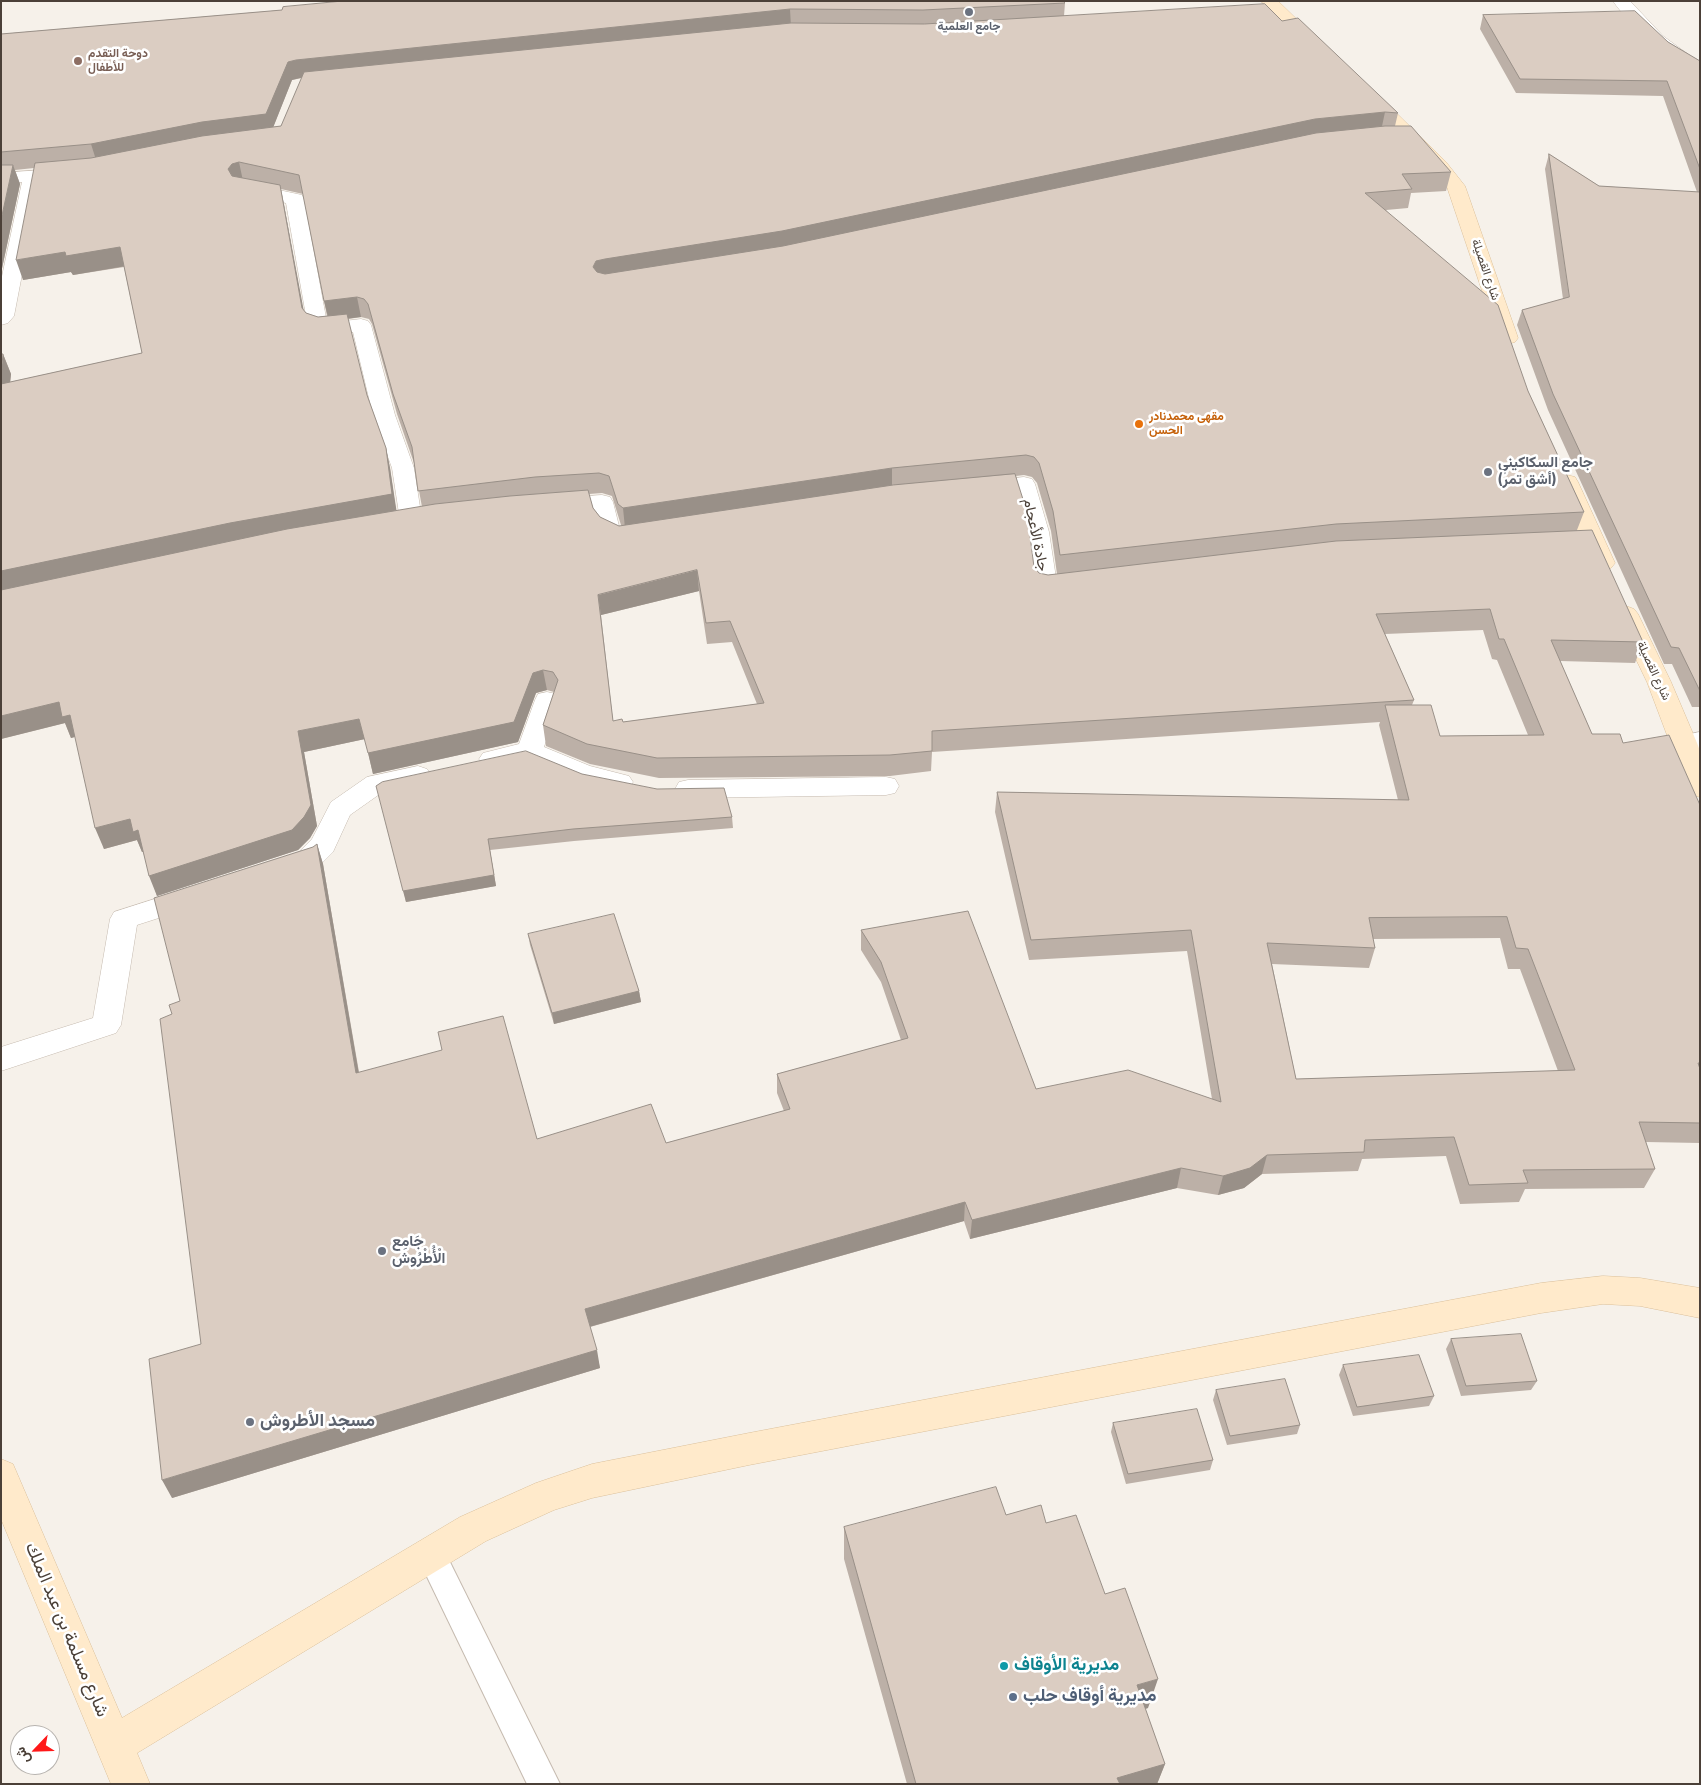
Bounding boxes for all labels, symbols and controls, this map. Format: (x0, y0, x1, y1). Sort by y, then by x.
marker: جامع العلمية (963, 6, 975, 18)
place label: جامع العلمية (938, 20, 1000, 34)
place label: دوحة التقدم للأطفال (88, 47, 148, 75)
marker: دوحة التقدم للأطفال (72, 55, 84, 67)
street label: شارع القصيلة (1468, 238, 1502, 302)
place label: مقهى محمدنادر الحسن (1149, 410, 1224, 438)
marker: مقهى محمدنادر الحسن (1133, 418, 1145, 430)
place label: جامع السكاكيني (أشق تمر) (1498, 454, 1593, 489)
marker: جامع السكاكيني (أشق تمر) (1482, 466, 1494, 478)
street label: جادة الأعجام (1018, 497, 1052, 573)
street label: شارع القصيلة (1633, 639, 1673, 703)
place label: جَامِع الْأُطْرُوش (392, 1233, 445, 1268)
marker: جَامِع الْأُطْرُوش (376, 1245, 388, 1257)
place label: مسجد الأطروش (260, 1411, 375, 1433)
marker: مسجد الأطروش (244, 1416, 256, 1428)
street label: شارع مسلمة بن عبد الملك (19, 1539, 113, 1721)
place label: مديرية الأوقاف (1014, 1655, 1119, 1677)
marker: مديرية الأوقاف (998, 1660, 1010, 1672)
place label: مديرية أوقاف حلب (1023, 1686, 1157, 1708)
marker: مديرية أوقاف حلب (1007, 1691, 1019, 1703)
north arrow (10, 1725, 60, 1775)
text: ش (9, 1744, 35, 1768)

